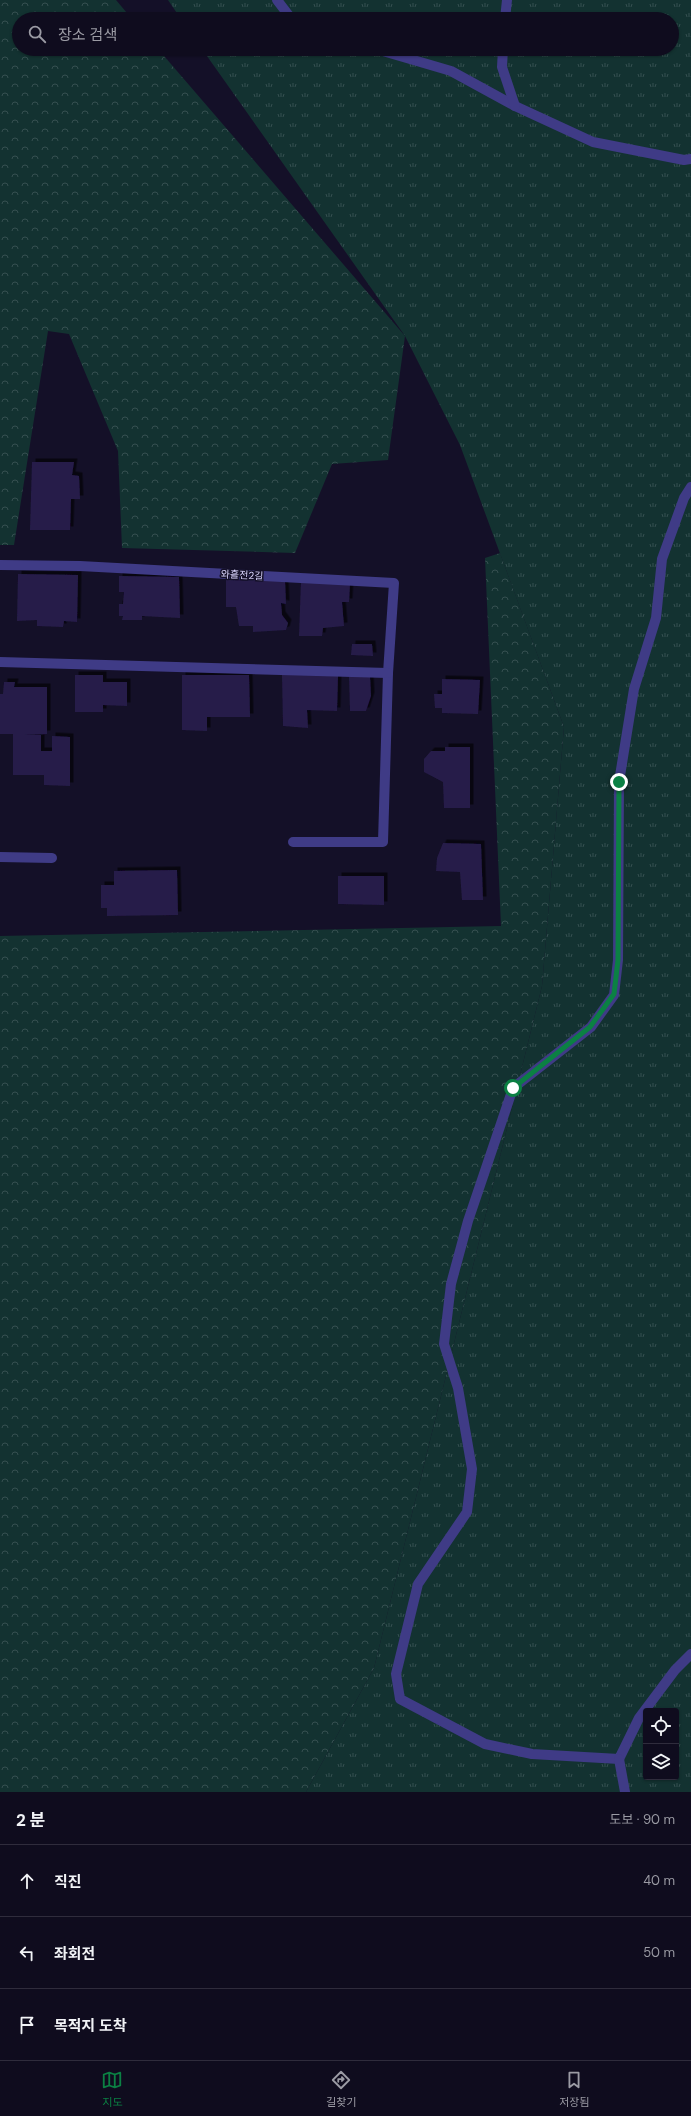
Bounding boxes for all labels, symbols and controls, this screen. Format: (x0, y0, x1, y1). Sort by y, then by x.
search box (12, 12, 679, 56)
icon: search (26, 23, 48, 45)
text: 장소 검색 (58, 25, 117, 45)
street label: 와흘전2길 (220, 567, 264, 583)
route end (610, 773, 628, 791)
route start (504, 1079, 522, 1097)
map controls (643, 1708, 679, 1780)
button: locate (643, 1708, 679, 1744)
button: layers (643, 1744, 679, 1780)
text: 2 분 (16, 1809, 45, 1831)
text: 도보 · 90 m (609, 1811, 675, 1828)
icon: ahead (16, 1870, 38, 1892)
text: 직진 (54, 1872, 82, 1892)
text: 40 m (643, 1872, 675, 1889)
icon: left (16, 1942, 38, 1964)
text: 좌회전 (54, 1944, 95, 1964)
text: 50 m (643, 1944, 675, 1961)
icon: arrive (16, 2014, 38, 2036)
text: 목적지 도착 (54, 2016, 127, 2036)
tab: 지도 (101, 2069, 123, 2109)
tab: 길찾기 (326, 2069, 357, 2109)
tab: 저장됨 (559, 2069, 590, 2109)

